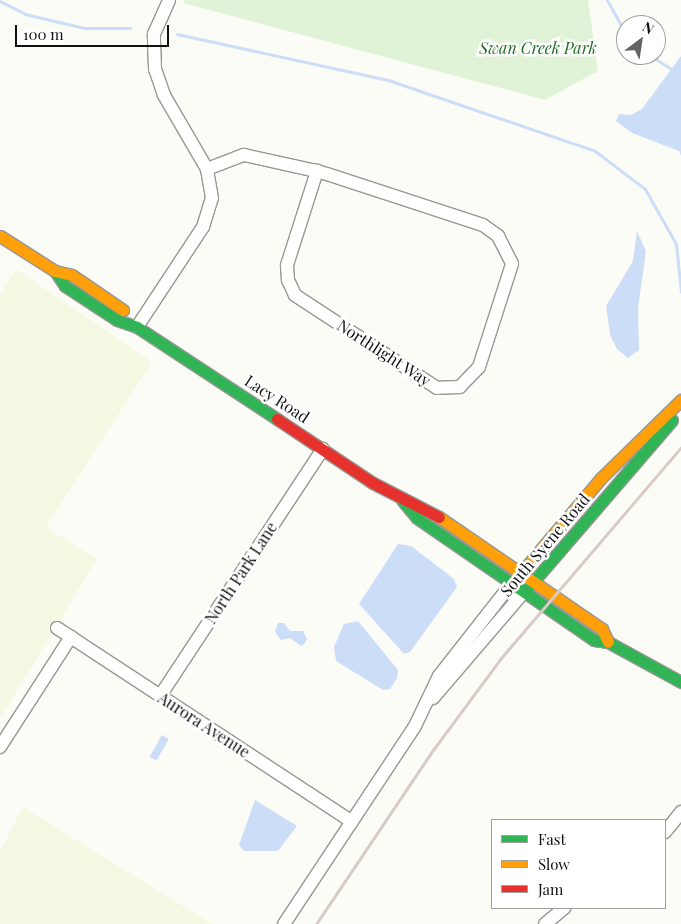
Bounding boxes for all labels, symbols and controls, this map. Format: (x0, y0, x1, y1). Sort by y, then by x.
scale bar (18, 15, 171, 47)
north arrow (616, 15, 666, 65)
text: N (639, 17, 658, 38)
text: 100 m (23, 24, 64, 44)
park label: Swan Creek Park (479, 38, 597, 58)
street label: Northlight Way (333, 315, 435, 391)
street label: Lacy Road (241, 371, 313, 427)
street label: South Syene Road (496, 490, 594, 600)
street label: North Park Lane (201, 518, 281, 628)
street label: Aurora Avenue (154, 688, 254, 762)
legend (491, 819, 666, 909)
text: Fast (538, 829, 566, 849)
text: Slow (538, 854, 570, 874)
text: Jam (538, 879, 563, 899)

